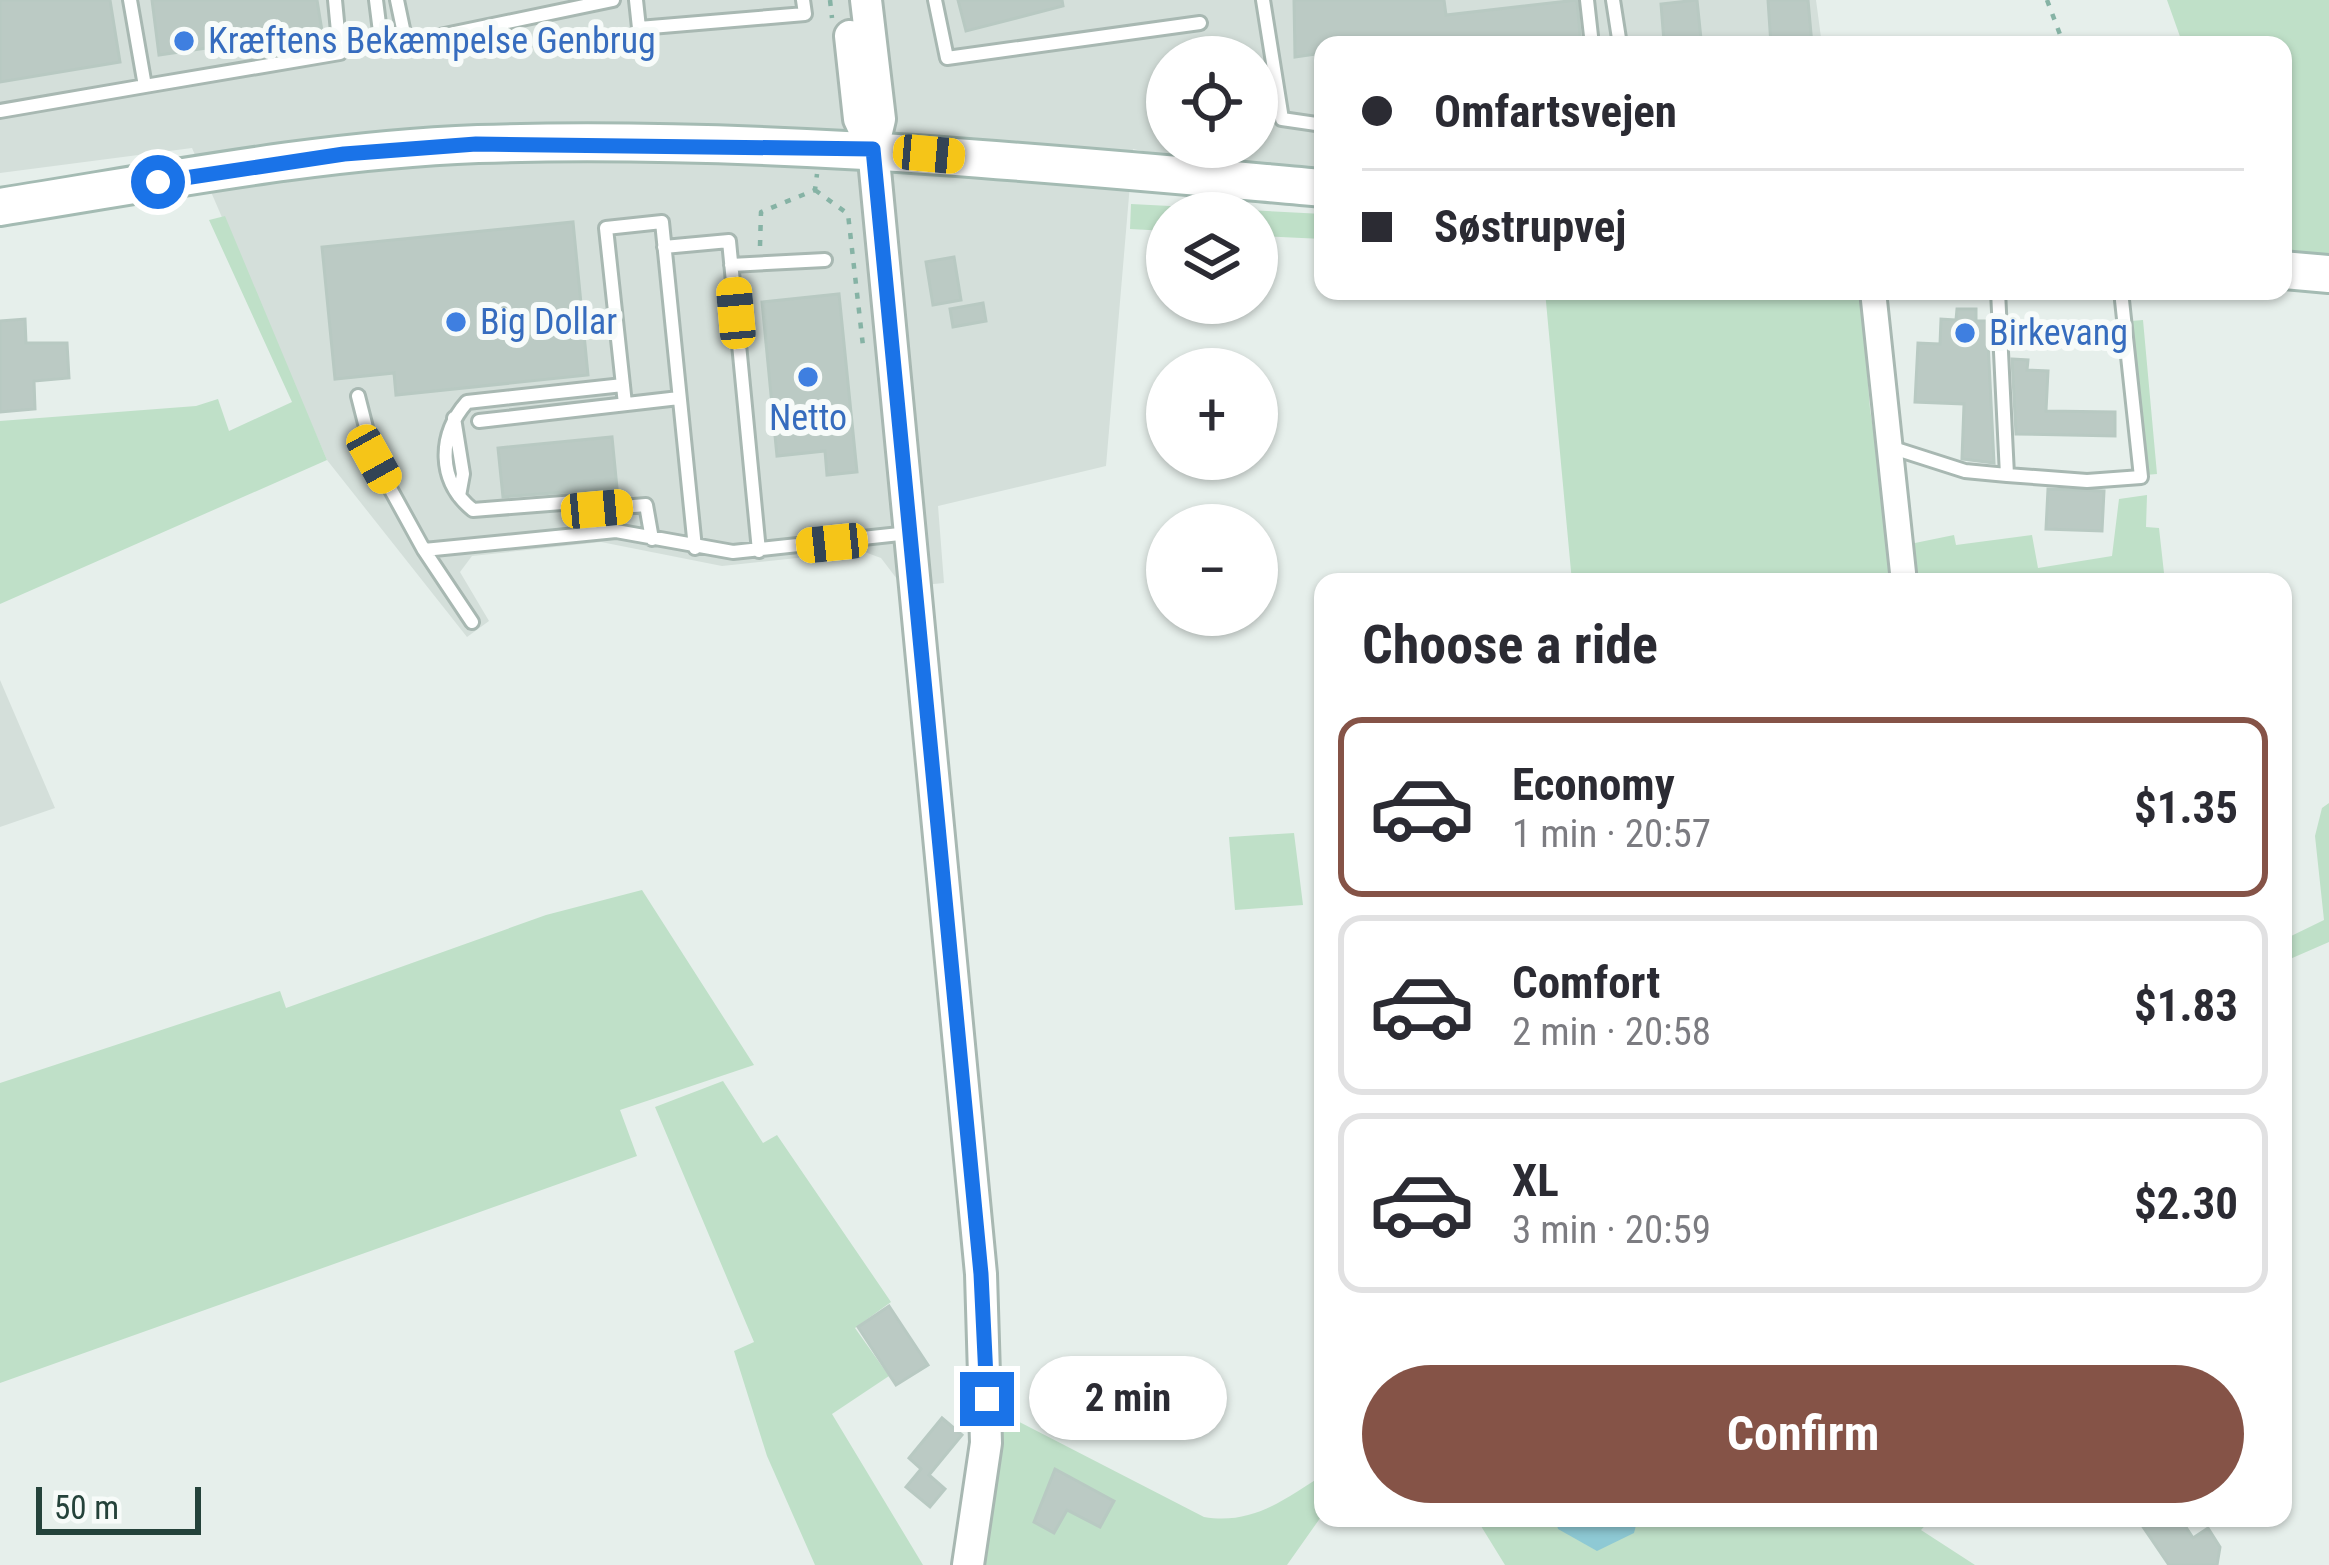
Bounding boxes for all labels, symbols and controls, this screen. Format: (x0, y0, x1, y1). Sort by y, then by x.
place label: Kræftens Bekæmpelse Genbrug (208, 20, 656, 62)
marker: Kræftens Bekæmpelse Genbrug (171, 28, 197, 54)
map controls (1146, 36, 1278, 636)
button: locate (1146, 36, 1278, 168)
text: Omfartsvejen (1434, 85, 1677, 138)
car (892, 133, 966, 175)
route start (131, 155, 185, 209)
button: layers (1146, 192, 1278, 324)
text: Søstrupvej (1434, 200, 1626, 253)
car (715, 276, 757, 350)
place label: Big Dollar (480, 301, 617, 343)
marker: Big Dollar (443, 309, 469, 335)
place label: Birkevang (1989, 312, 2128, 354)
marker: Birkevang (1952, 320, 1978, 346)
button: + (1146, 348, 1278, 480)
marker: Netto (795, 364, 821, 390)
place label: Netto (769, 397, 847, 439)
car (341, 419, 407, 499)
car (560, 488, 634, 530)
button: − (1146, 504, 1278, 636)
car (794, 521, 870, 565)
text: Choose a ride (1362, 613, 1658, 676)
icon: car (1368, 753, 1476, 861)
text: Economy (1512, 758, 1675, 811)
text: $1.35 (2134, 781, 2238, 834)
text: 1 min · 20:57 (1512, 811, 1711, 857)
icon: car (1368, 951, 1476, 1059)
text: Comfort (1512, 956, 1660, 1009)
text: $1.83 (2134, 979, 2238, 1032)
text: 2 min · 20:58 (1512, 1009, 1711, 1055)
icon: car (1368, 1149, 1476, 1257)
text: XL (1512, 1154, 1559, 1207)
text: $2.30 (2134, 1177, 2238, 1230)
text: 3 min · 20:59 (1512, 1207, 1711, 1253)
callout: 2 min (1029, 1357, 1227, 1441)
button: Confirm (1362, 1365, 2244, 1503)
route end (960, 1372, 1014, 1426)
text: 2 min (1085, 1375, 1171, 1421)
scale bar (36, 1481, 201, 1534)
text: 50 m (54, 1488, 119, 1527)

